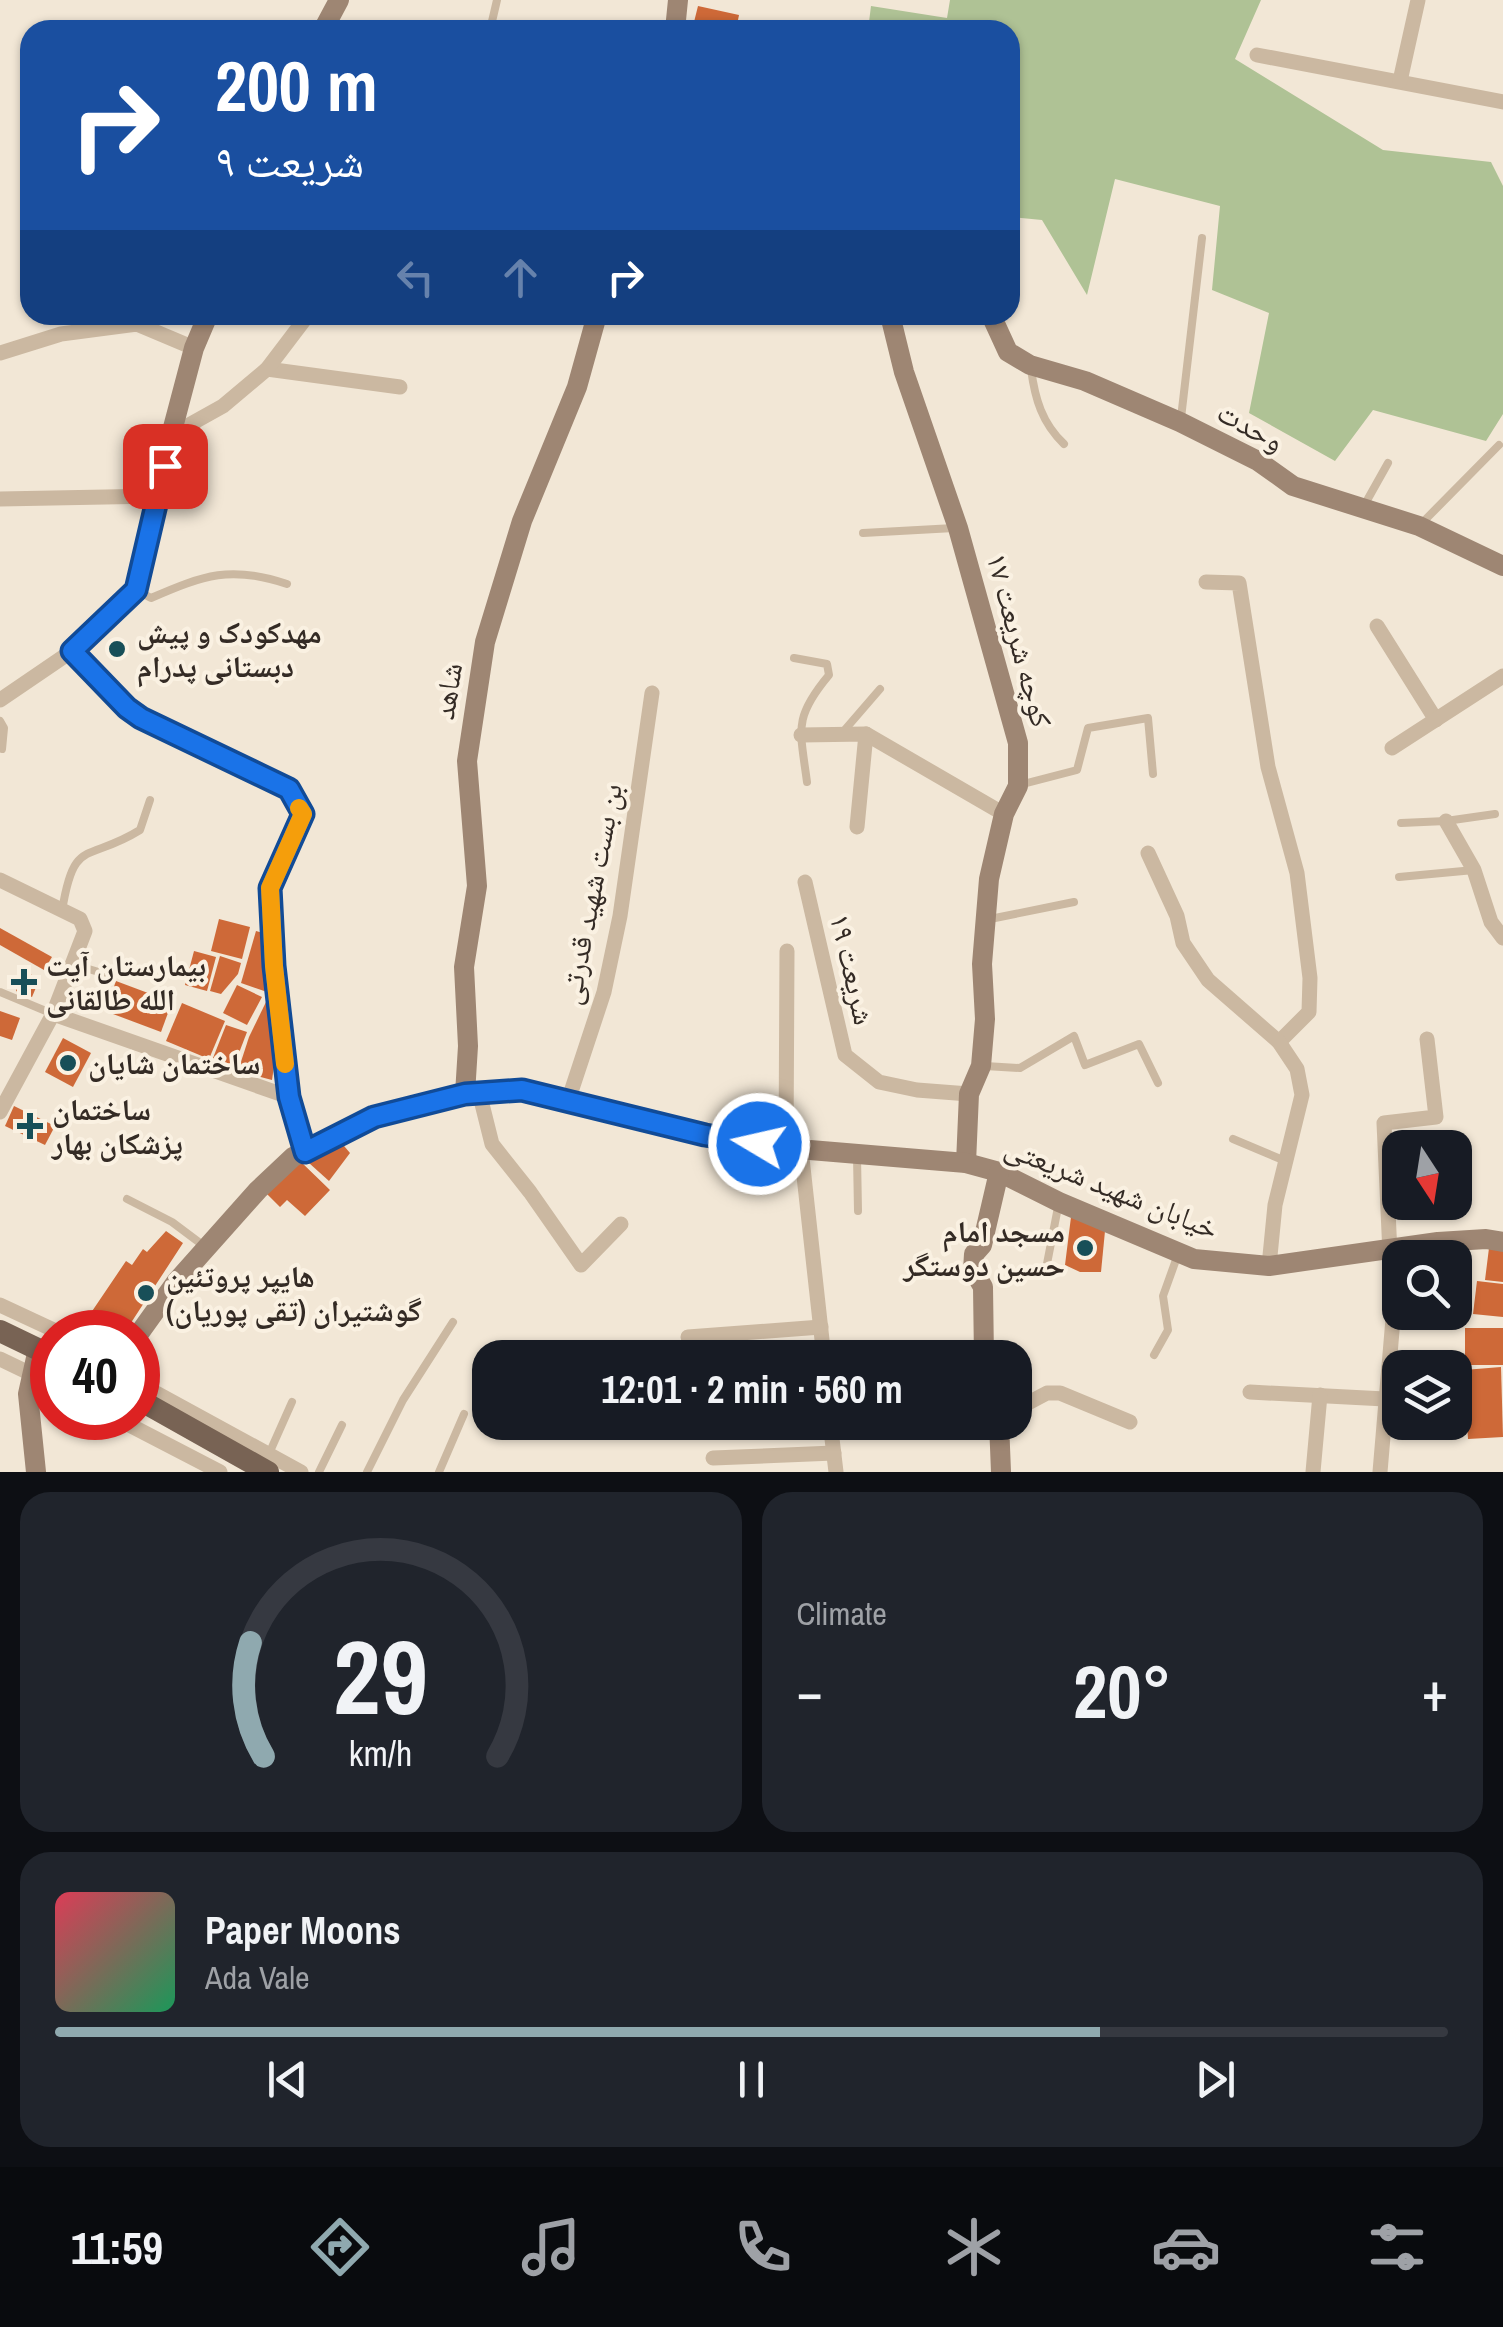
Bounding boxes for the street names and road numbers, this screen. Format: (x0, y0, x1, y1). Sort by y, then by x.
street label: وحدت (1210, 391, 1292, 461)
street label: کوچه شریعت ۱۷ (978, 548, 1062, 732)
street label: شاهد (423, 660, 471, 722)
street label: بن بست شهید قدرتی (549, 780, 631, 1008)
street label: شریعت ۱۹ (821, 910, 885, 1028)
street label: خیابان شهید شریعتی (999, 1126, 1225, 1248)

